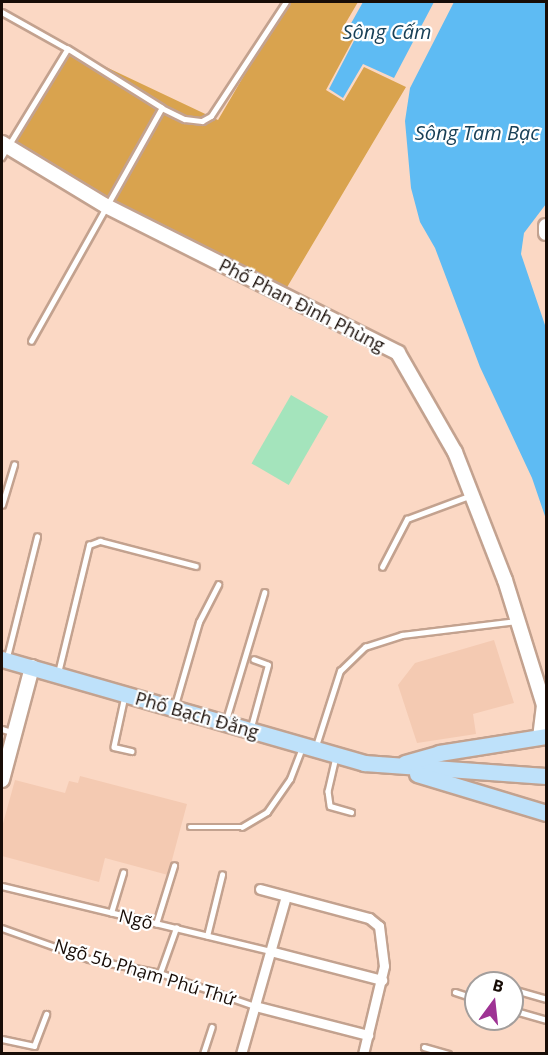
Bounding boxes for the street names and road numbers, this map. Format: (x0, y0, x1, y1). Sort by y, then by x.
street label: Phố Phan Đình Phùng (216, 254, 388, 356)
street label: Phố Bạch Đằng (133, 687, 261, 743)
street label: Ngõ (117, 904, 155, 934)
street label: Ngõ 5b Phạm Phú Thứ (52, 934, 238, 1010)

